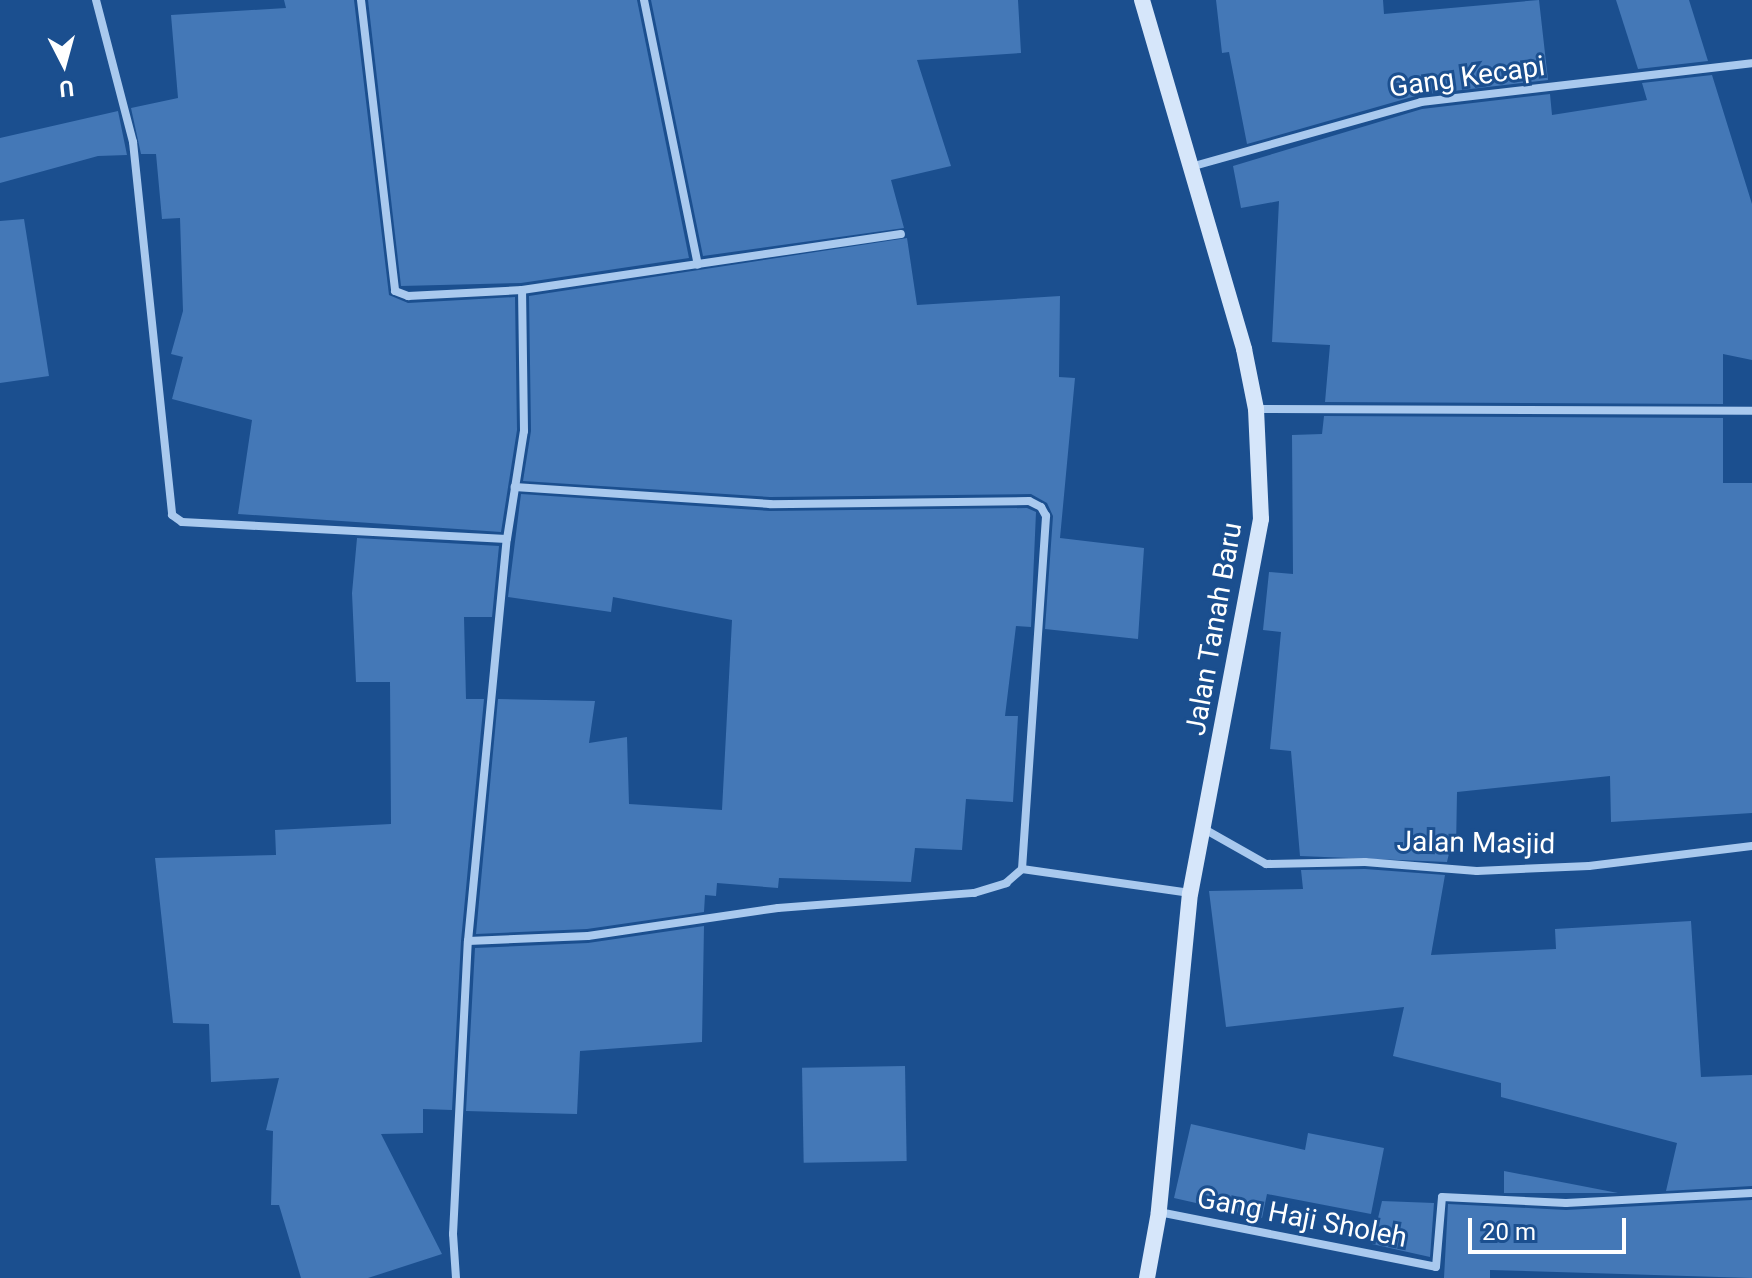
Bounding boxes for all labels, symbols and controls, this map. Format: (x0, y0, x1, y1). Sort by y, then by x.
north arrow (24, 24, 104, 104)
street label: Gang Kecapi (1387, 49, 1547, 105)
text: U (58, 75, 75, 102)
street label: Jalan Tanah Baru (1179, 520, 1249, 738)
street label: Jalan Masjid (1396, 825, 1556, 861)
street label: Gang Haji Sholeh (1194, 1181, 1410, 1255)
scale bar (1472, 1202, 1630, 1252)
text: 20 m (1482, 1218, 1536, 1246)

